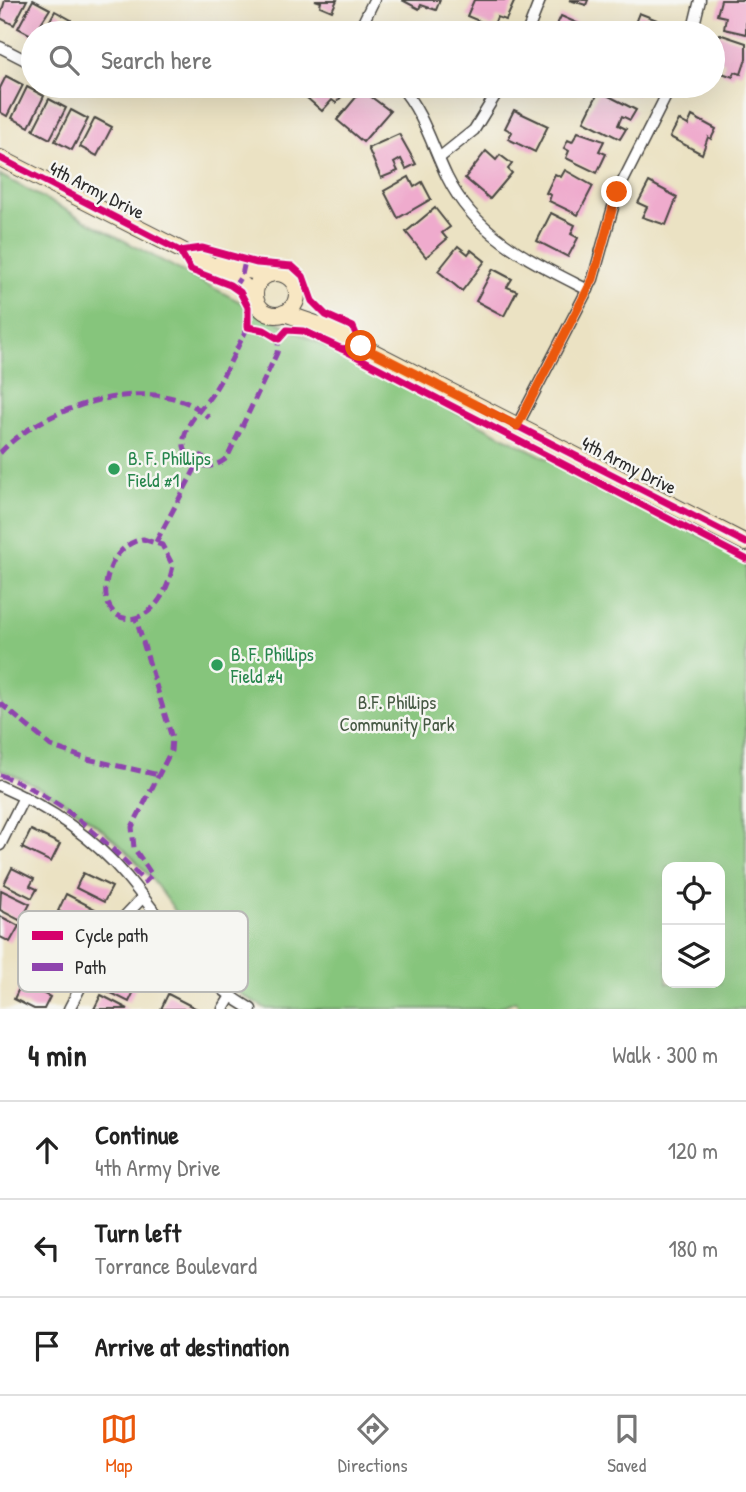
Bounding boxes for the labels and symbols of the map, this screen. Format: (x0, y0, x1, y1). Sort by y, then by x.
street label: 4th Army Drive (45, 155, 149, 225)
route end (601, 176, 632, 207)
route start (345, 330, 376, 361)
street label: 4th Army Drive (577, 430, 681, 500)
place label: B. F. Phillips Field #1 (127, 445, 211, 493)
marker: B. F. Phillips Field #1 (106, 461, 122, 477)
place label: B. F. Phillips Field #4 (230, 641, 314, 689)
marker: B. F. Phillips Field #4 (209, 657, 225, 673)
park label: B.F. Phillips Community Park (339, 689, 455, 737)
legend (18, 911, 248, 992)
text: Cycle path (75, 922, 148, 948)
text: Path (75, 954, 106, 980)

